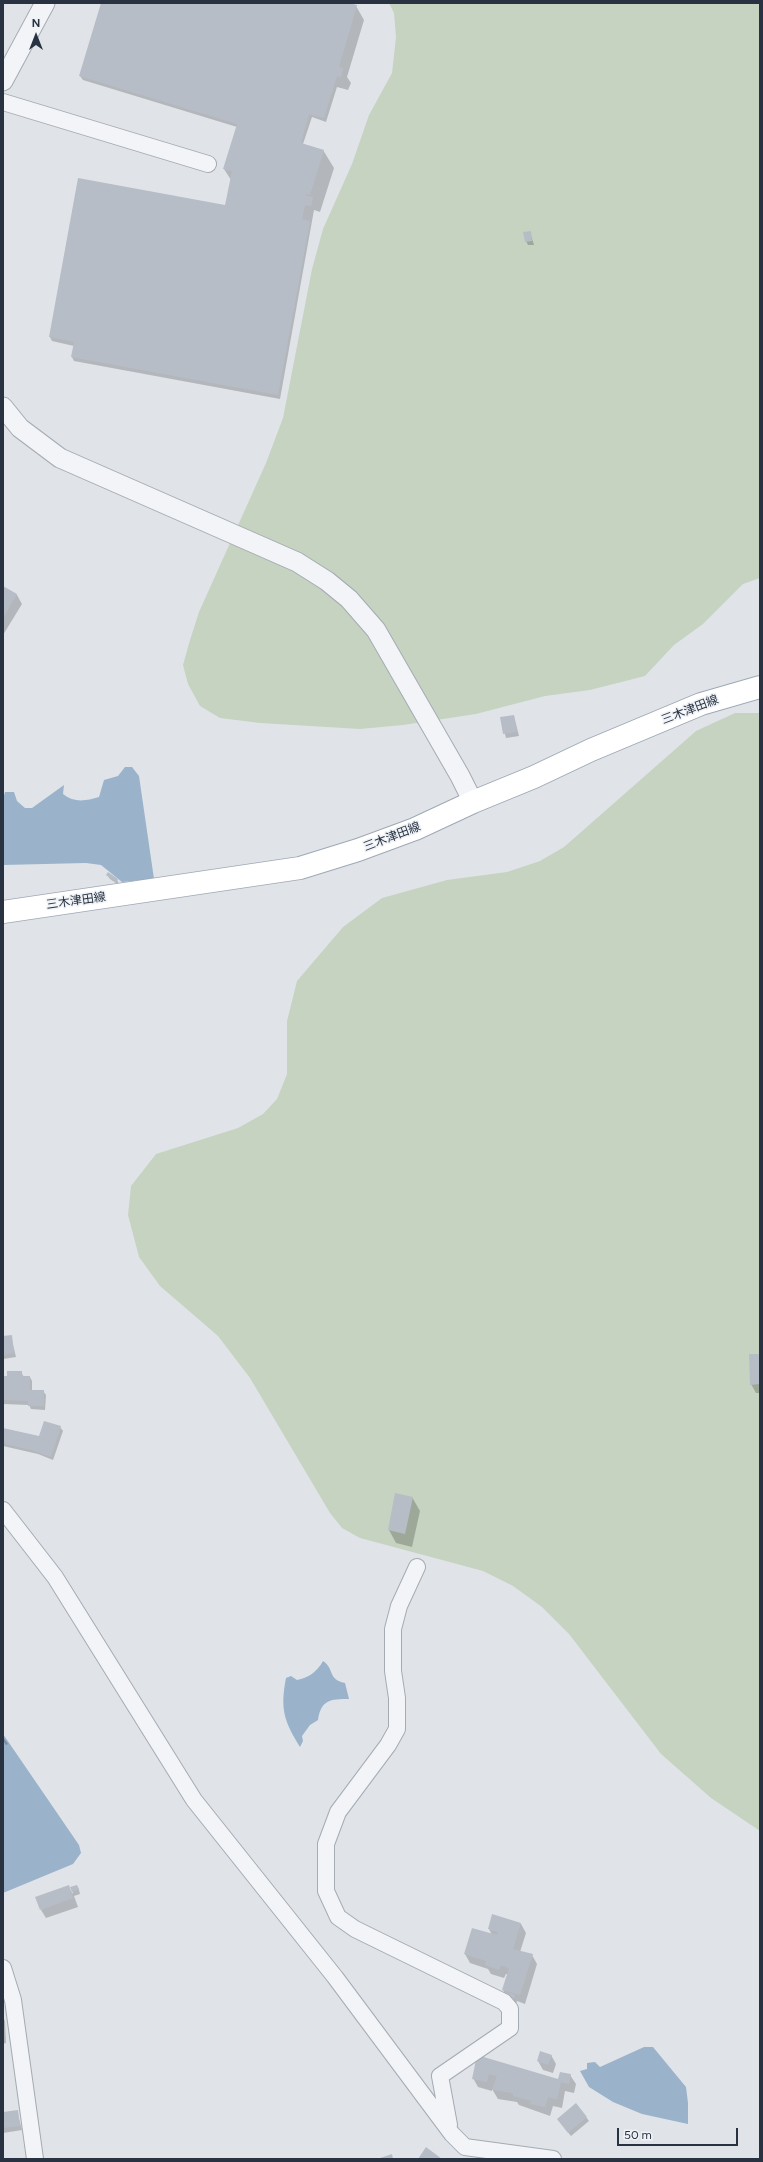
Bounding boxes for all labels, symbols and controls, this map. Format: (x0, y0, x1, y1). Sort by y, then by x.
north arrow (16, 16, 56, 56)
text: N (32, 17, 40, 30)
street label: 三木津田線 (659, 693, 721, 727)
street label: 三木津田線 (361, 820, 423, 854)
street label: 三木津田線 (45, 890, 107, 912)
scale bar (619, 2120, 740, 2146)
text: 50 m (624, 2128, 652, 2142)

